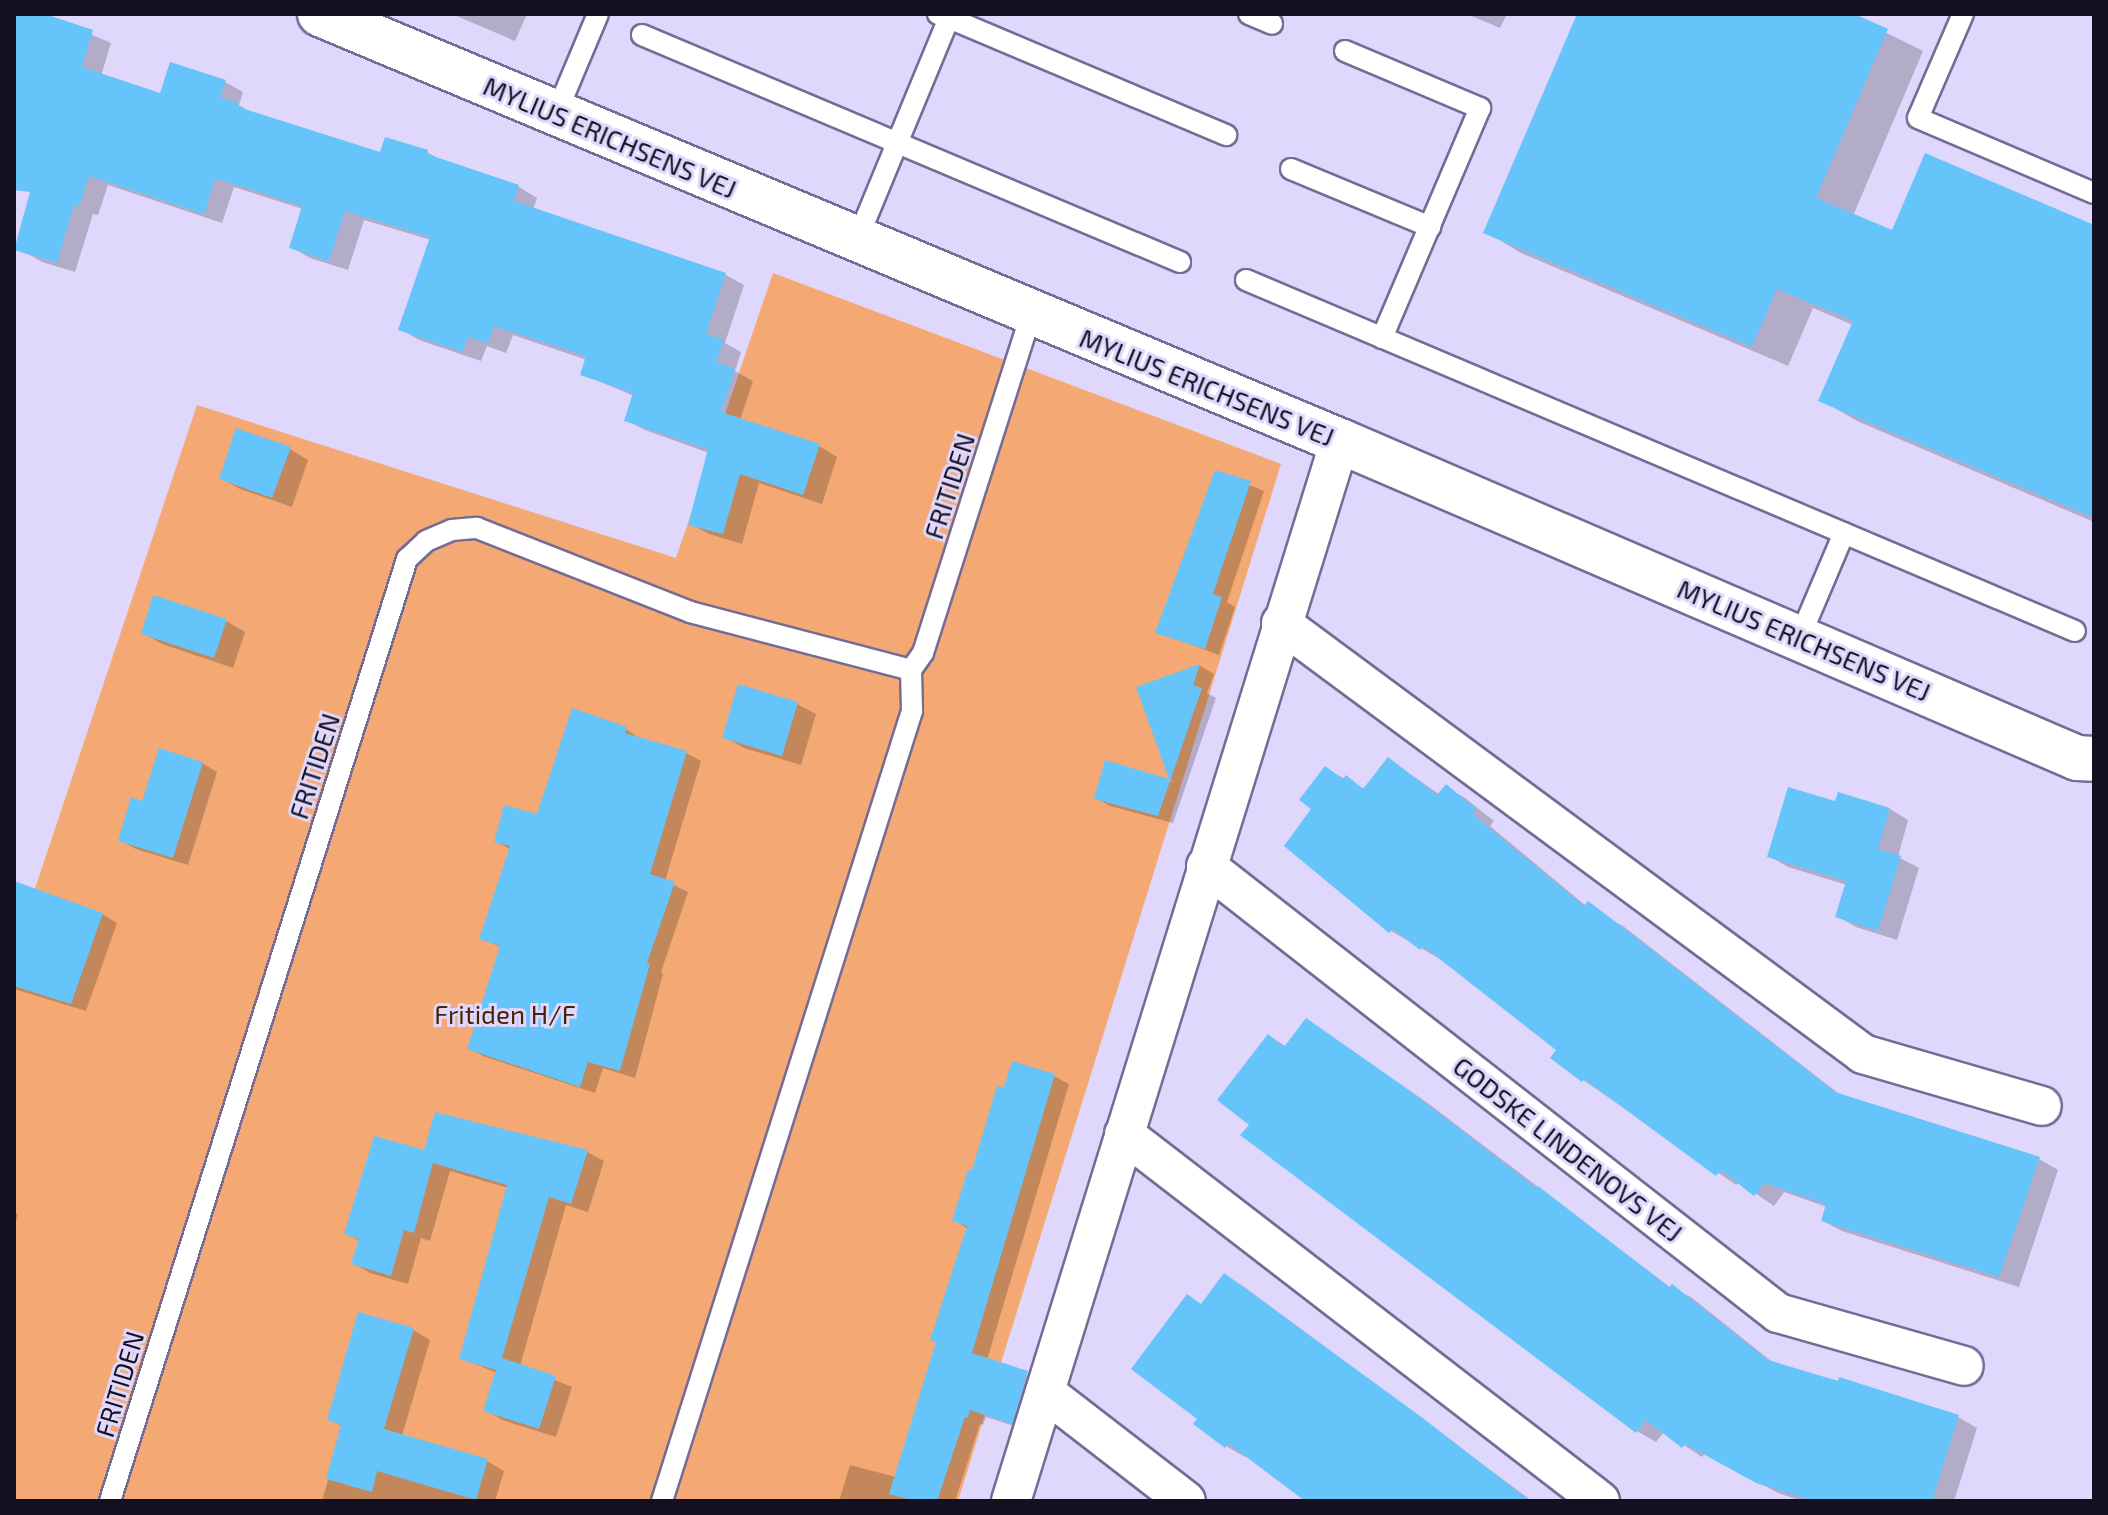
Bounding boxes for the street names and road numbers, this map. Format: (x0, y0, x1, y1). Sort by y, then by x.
street label: MYLIUS ERICHSENS VEJ (479, 69, 741, 205)
street label: MYLIUS ERICHSENS VEJ (1075, 322, 1339, 452)
street label: FRITIDEN (917, 429, 981, 543)
street label: MYLIUS ERICHSENS VEJ (1673, 572, 1935, 708)
street label: FRITIDEN (282, 709, 346, 823)
street label: GODSKE LINDENOVS VEJ (1447, 1050, 1689, 1248)
street label: FRITIDEN (88, 1327, 150, 1441)

